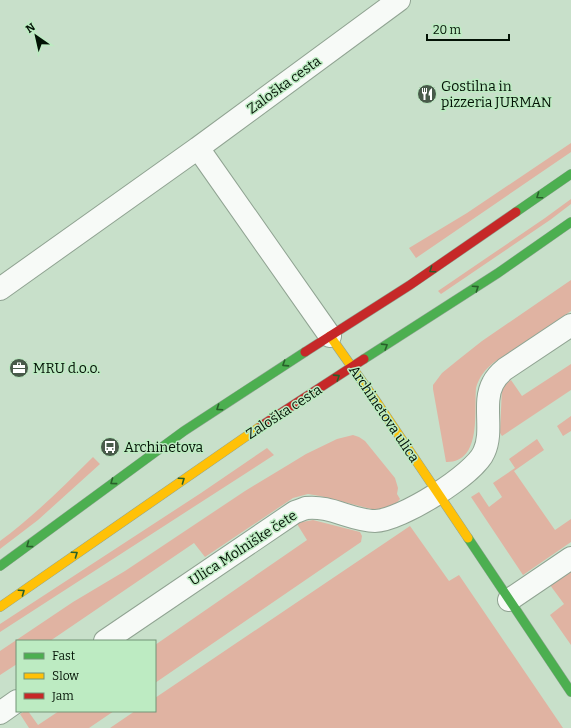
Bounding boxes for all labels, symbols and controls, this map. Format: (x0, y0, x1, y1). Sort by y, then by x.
north arrow (16, 16, 56, 56)
scale bar (427, 16, 509, 42)
text: N (24, 20, 38, 36)
text: 20 m (433, 23, 462, 37)
street label: Zaloška cesta (244, 52, 325, 117)
place label: Gostilna in pizzeria JURMAN (441, 78, 552, 111)
restaurant icon: Gostilna in pizzeria JURMAN (416, 83, 438, 105)
one-way arrow (536, 191, 543, 199)
one-way arrow (429, 265, 436, 273)
one-way arrow (471, 285, 478, 292)
one-way arrow (381, 344, 388, 351)
office icon: MRU d.o.o. (8, 357, 30, 379)
place label: MRU d.o.o. (33, 360, 100, 377)
one-way arrow (282, 360, 289, 367)
street label: Archinetova ulica (345, 362, 423, 466)
one-way arrow (333, 374, 340, 382)
street label: Zaloška cesta (243, 381, 325, 443)
one-way arrow (216, 403, 223, 411)
bus stop icon: Archinetova (99, 436, 121, 458)
place label: Archinetova (124, 439, 204, 456)
one-way arrow (110, 477, 117, 484)
one-way arrow (178, 478, 185, 485)
street label: Ulica Molniške čete (186, 507, 300, 589)
one-way arrow (26, 540, 33, 547)
one-way arrow (71, 552, 78, 559)
one-way arrow (17, 590, 24, 597)
legend (16, 640, 156, 712)
text: Fast (52, 649, 76, 663)
text: Slow (52, 669, 79, 683)
text: Jam (51, 689, 74, 703)

